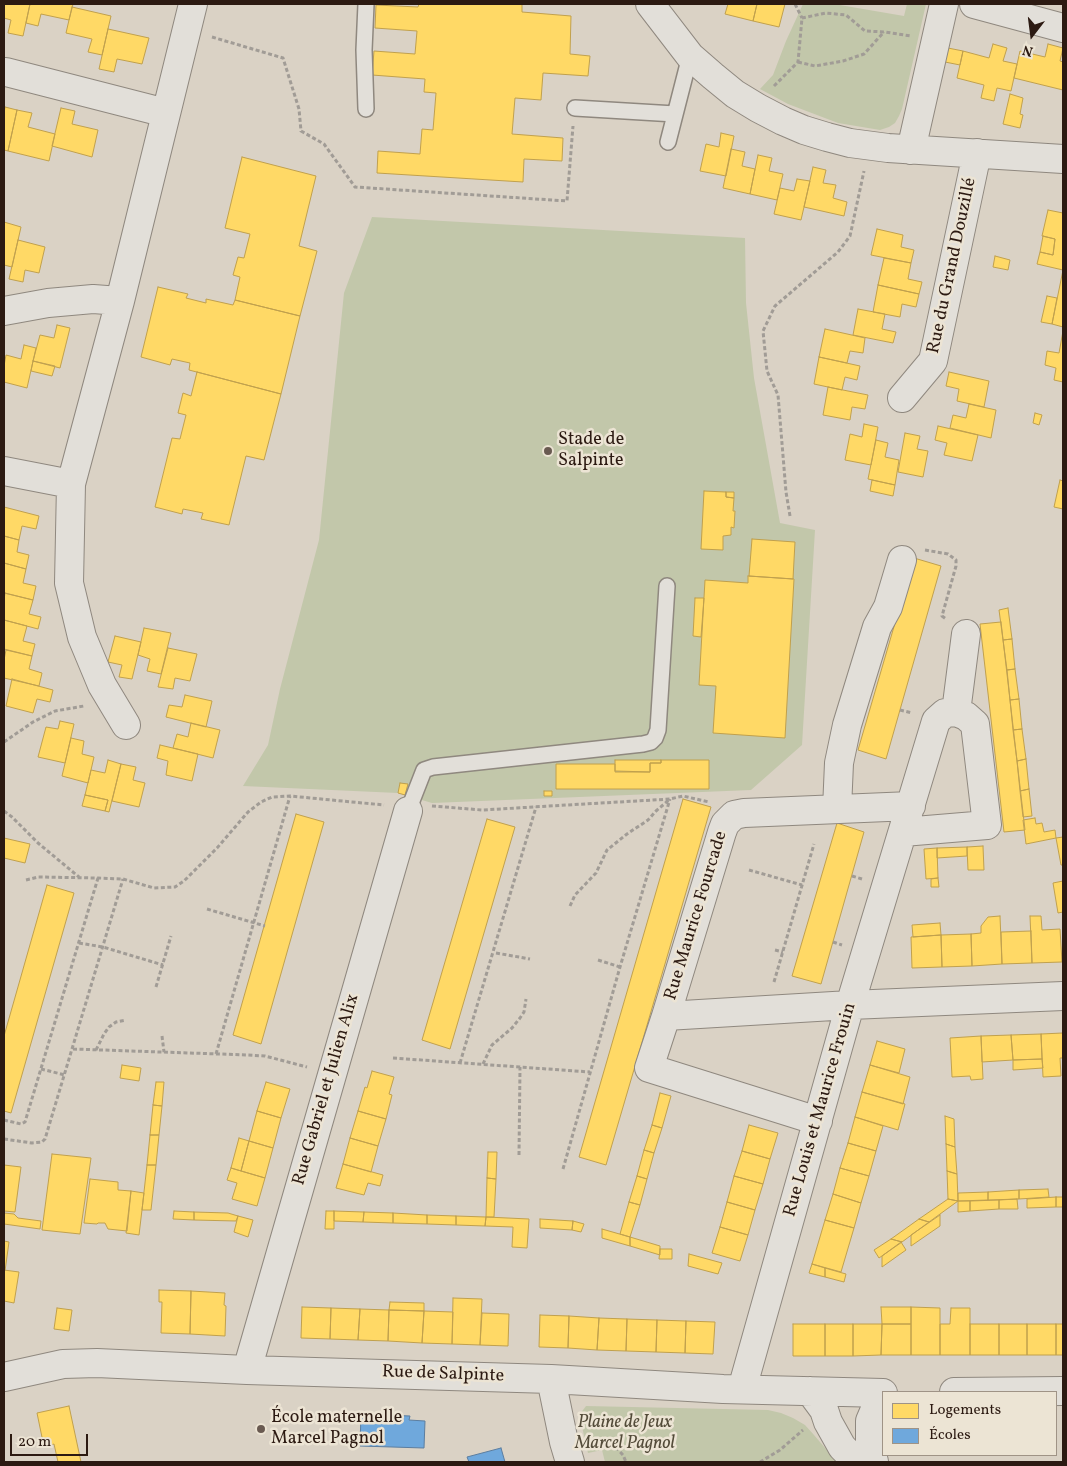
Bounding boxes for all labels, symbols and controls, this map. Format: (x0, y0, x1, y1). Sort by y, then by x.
north arrow (1007, 10, 1057, 60)
text: N (1021, 39, 1035, 60)
street label: Rue du Grand Douzillé (924, 176, 982, 356)
place label: Stade de Salpinte (558, 430, 624, 472)
marker: Stade de Salpinte (542, 445, 554, 457)
street label: Rue Maurice Fourcade (661, 829, 733, 1003)
street label: Rue Gabriel et Julien Alix (289, 992, 365, 1188)
street label: Rue Louis et Maurice Frouin (780, 1001, 862, 1219)
street label: Rue de Salpinte (382, 1362, 504, 1388)
legend (882, 1391, 1057, 1456)
text: Logements (929, 1400, 1001, 1421)
place label: École maternelle Marcel Pagnol (271, 1408, 402, 1450)
park label: Plaine de Jeux Marcel Pagnol (575, 1413, 675, 1456)
marker: École maternelle Marcel Pagnol (255, 1423, 267, 1435)
scale bar (12, 1424, 90, 1456)
text: Écoles (929, 1425, 971, 1446)
text: 20 m (18, 1432, 51, 1453)

